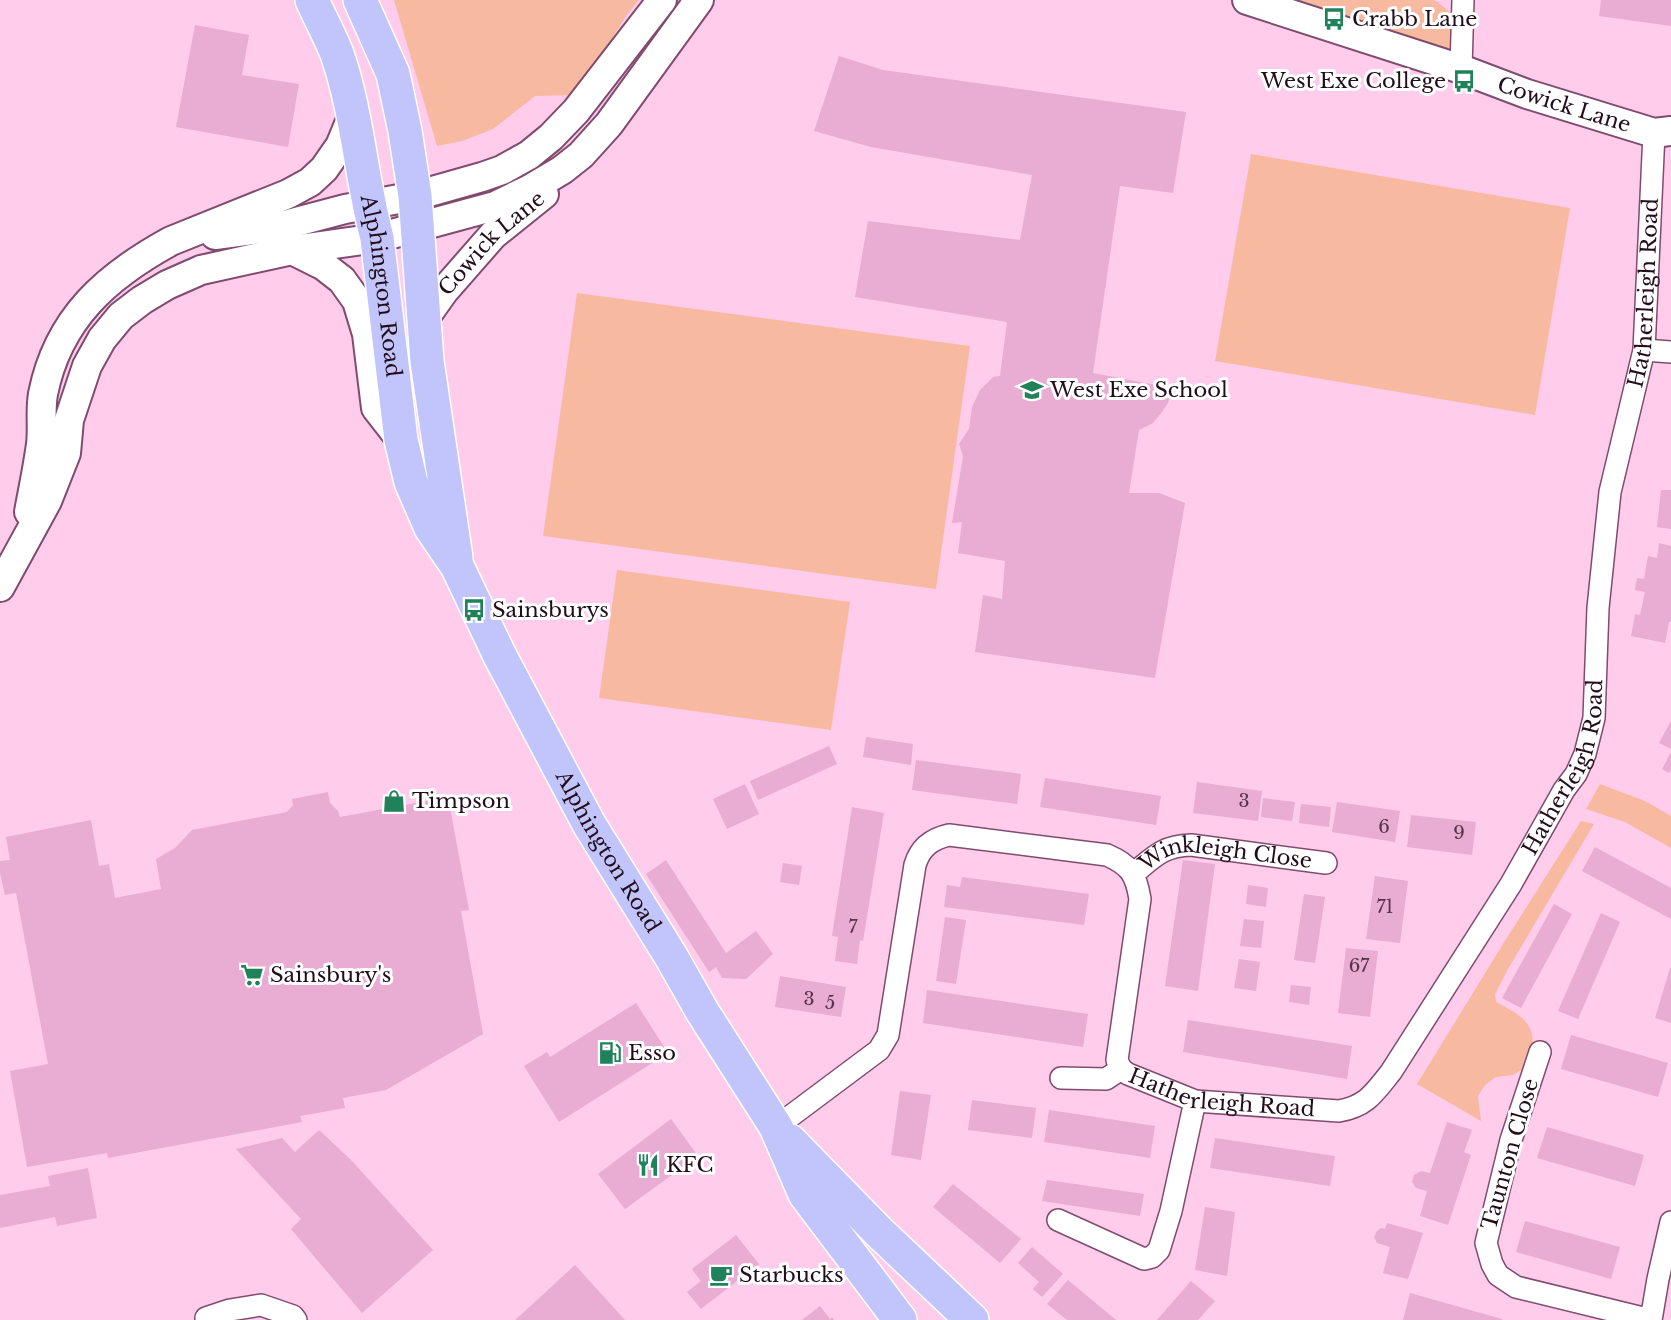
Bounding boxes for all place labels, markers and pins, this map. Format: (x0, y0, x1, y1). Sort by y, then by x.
bus stop icon: Crabb Lane (1321, 6, 1347, 32)
place label: Crabb Lane (1352, 6, 1477, 32)
place label: West Exe College (1260, 68, 1446, 94)
bus stop icon: West Exe College (1451, 68, 1477, 94)
school or university icon: West Exe School (1019, 377, 1045, 403)
place label: West Exe School (1049, 377, 1228, 403)
bus stop icon: Sainsburys (461, 597, 487, 623)
place label: Sainsburys (492, 597, 609, 623)
shop icon: Timpson (381, 788, 407, 814)
place label: Timpson (412, 788, 510, 814)
supermarket icon: Sainsbury's (239, 962, 265, 988)
place label: Sainsbury's (270, 962, 391, 988)
fuel station icon: Esso (597, 1040, 623, 1066)
place label: Esso (628, 1040, 676, 1066)
restaurant icon: KFC (635, 1152, 661, 1178)
place label: KFC (666, 1152, 713, 1178)
cafe icon: Starbucks (708, 1262, 734, 1288)
place label: Starbucks (739, 1262, 844, 1288)

